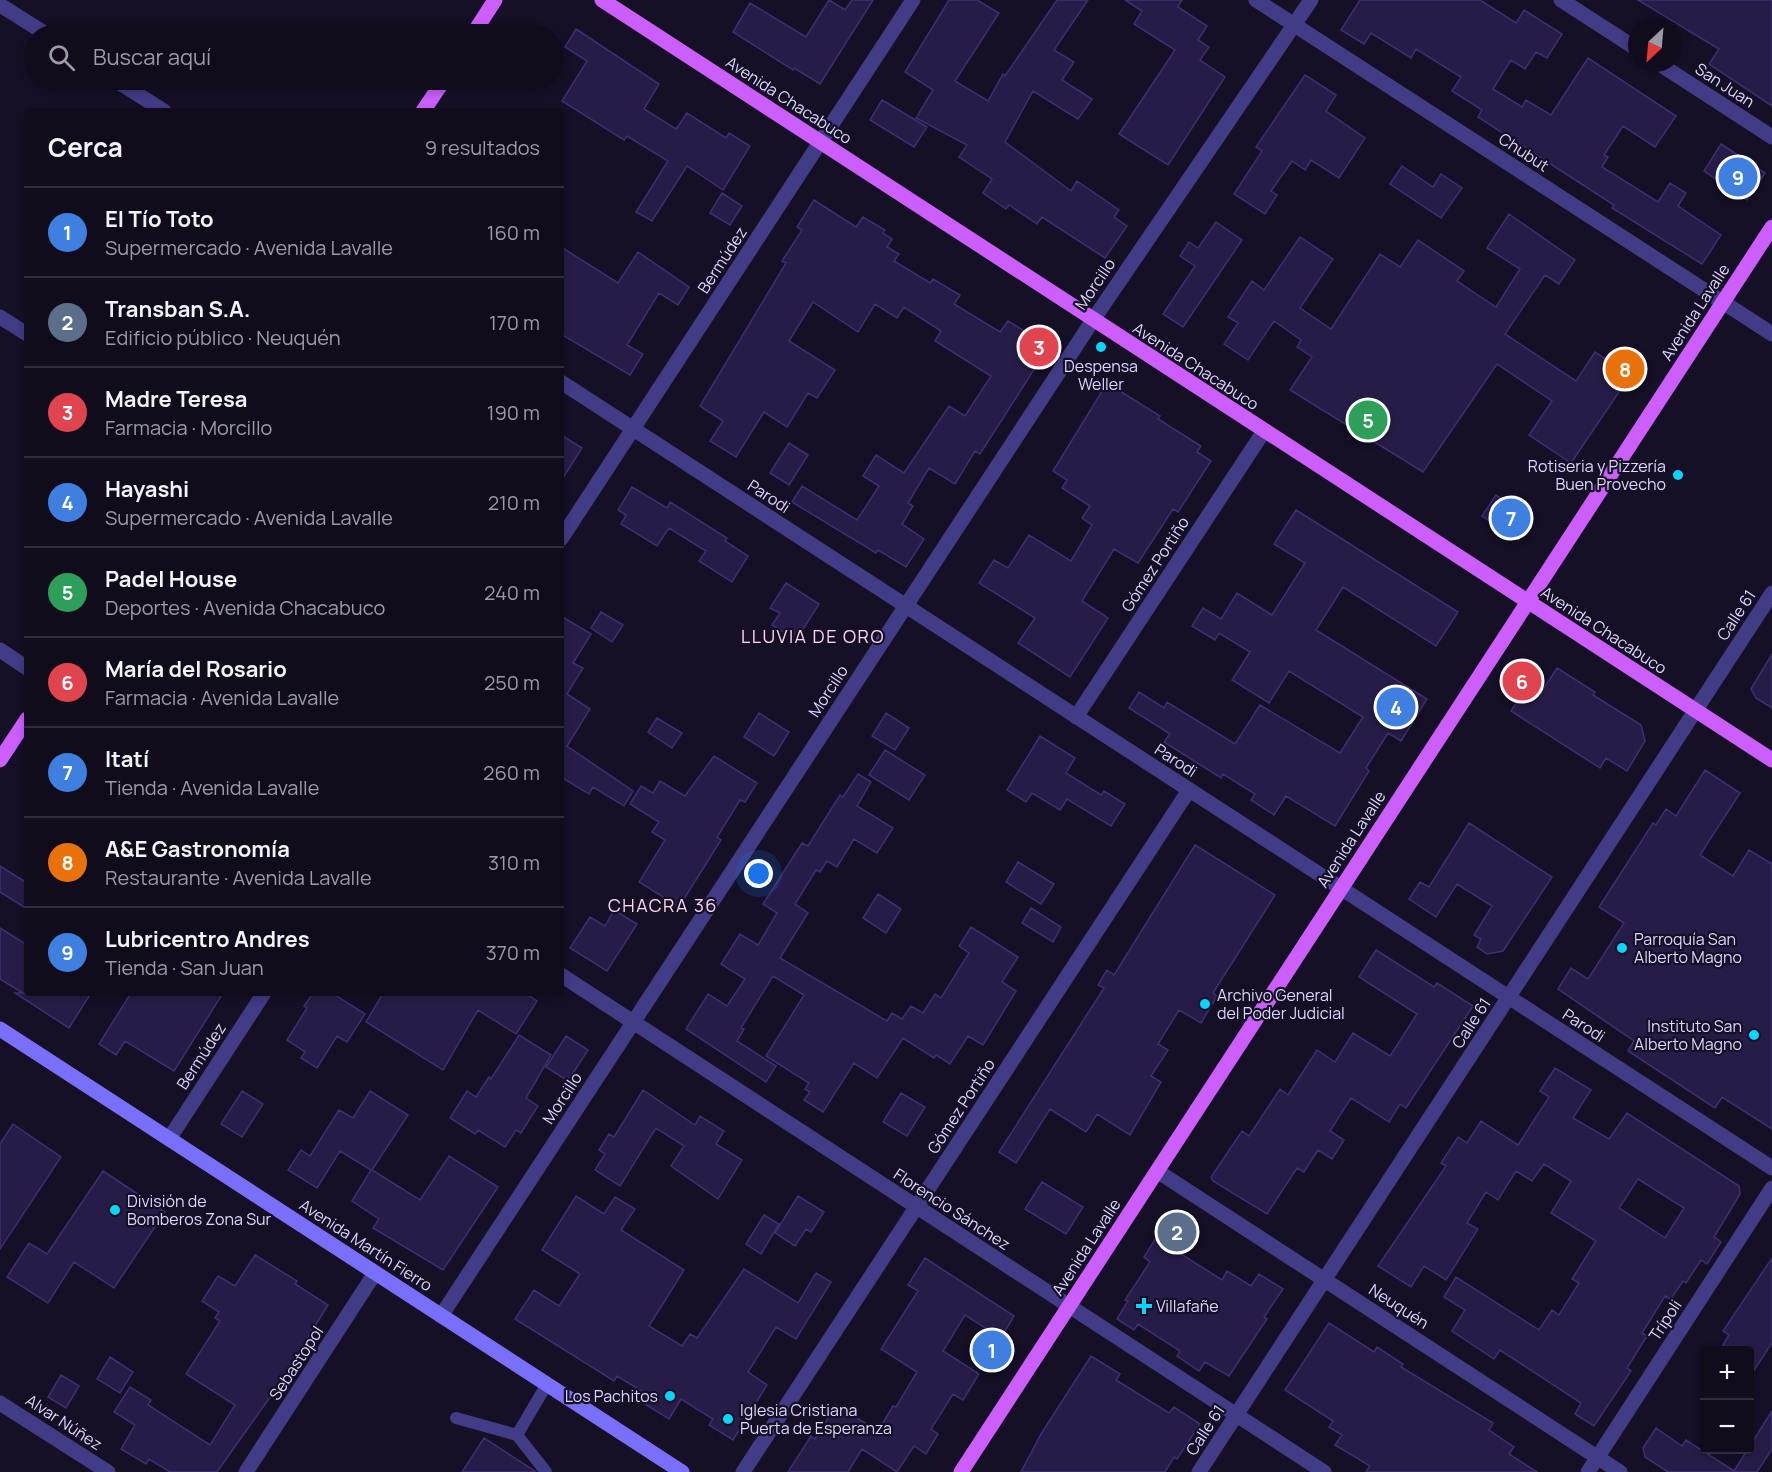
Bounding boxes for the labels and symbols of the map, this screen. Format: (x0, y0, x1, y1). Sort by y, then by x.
north arrow (1628, 18, 1682, 72)
street label: Avenida Chacabuco (722, 51, 856, 149)
street label: San Juan (1691, 58, 1759, 112)
street label: Chubut (1495, 128, 1553, 176)
pin: 9 (1718, 154, 1758, 200)
street label: Bermúdez (692, 222, 752, 298)
street label: Morcillo (1070, 254, 1120, 314)
street label: Avenida Lavalle (1655, 259, 1735, 365)
street label: Avenida Chacabuco (1129, 317, 1263, 415)
pin: 3 (1020, 324, 1058, 370)
marker: Despensa Weller (1094, 340, 1108, 354)
pin: 8 (1606, 346, 1644, 392)
place label: Despensa Weller (1064, 355, 1138, 395)
pin: 5 (1348, 398, 1388, 442)
place label: Rotiseria y Pizzería Buen Provecho (1528, 455, 1666, 495)
marker: Rotiseria y Pizzería Buen Provecho (1671, 468, 1685, 482)
street label: Parodi (744, 474, 794, 518)
pin: 7 (1492, 496, 1530, 540)
street label: Gómez Portiño (1116, 512, 1194, 616)
street label: Avenida Chacabuco (1537, 581, 1671, 679)
street label: Calle 61 (1711, 585, 1761, 645)
district label: LLUVIA DE ORO (741, 624, 885, 648)
pin: 6 (1502, 658, 1541, 704)
street label: Morcillo (803, 661, 853, 721)
pin: 4 (1376, 684, 1416, 730)
street label: Parodi (1151, 738, 1201, 782)
street label: Avenida Lavalle (1311, 786, 1391, 892)
your location (744, 859, 773, 888)
district label: CHACRA 36 (608, 893, 718, 917)
place label: Parroquía San Alberto Magno (1634, 928, 1742, 968)
marker: Parroquía San Alberto Magno (1615, 941, 1629, 955)
place label: Archivo General del Poder Judicial (1217, 984, 1345, 1024)
street label: Calle 61 (1446, 993, 1496, 1053)
marker: Archivo General del Poder Judicial (1198, 997, 1212, 1011)
street label: Parodi (1559, 1003, 1609, 1047)
place label: Instituto San Alberto Magno (1634, 1015, 1742, 1055)
street label: Bermúdez (171, 1018, 231, 1094)
marker: Instituto San Alberto Magno (1747, 1028, 1761, 1042)
street label: Gómez Portiño (922, 1054, 1000, 1158)
street label: Morcillo (537, 1068, 587, 1128)
street label: Florencio Sánchez (889, 1163, 1015, 1255)
place label: División de Bomberos Zona Sur (127, 1190, 272, 1230)
street label: Avenida Martín Fierro (295, 1194, 437, 1296)
street label: Avenida Lavalle (1046, 1194, 1126, 1300)
marker: División de Bomberos Zona Sur (108, 1203, 122, 1217)
pin: 2 (1158, 1210, 1196, 1254)
street label: Neuquén (1365, 1278, 1433, 1334)
place label: Villafañe (1156, 1295, 1219, 1317)
street label: Trípoli (1644, 1295, 1686, 1345)
marker: Villafañe (1137, 1299, 1151, 1313)
street label: Sebastopol (264, 1322, 328, 1404)
pin: 1 (972, 1328, 1012, 1372)
place label: Los Pachitos (565, 1385, 658, 1407)
street label: Alvar Núñez (21, 1389, 107, 1455)
marker: Los Pachitos (663, 1389, 677, 1403)
place label: Iglesia Cristiana Puerta de Esperanza (740, 1399, 892, 1439)
street label: Calle 61 (1180, 1400, 1230, 1460)
marker: Iglesia Cristiana Puerta de Esperanza (721, 1412, 735, 1426)

